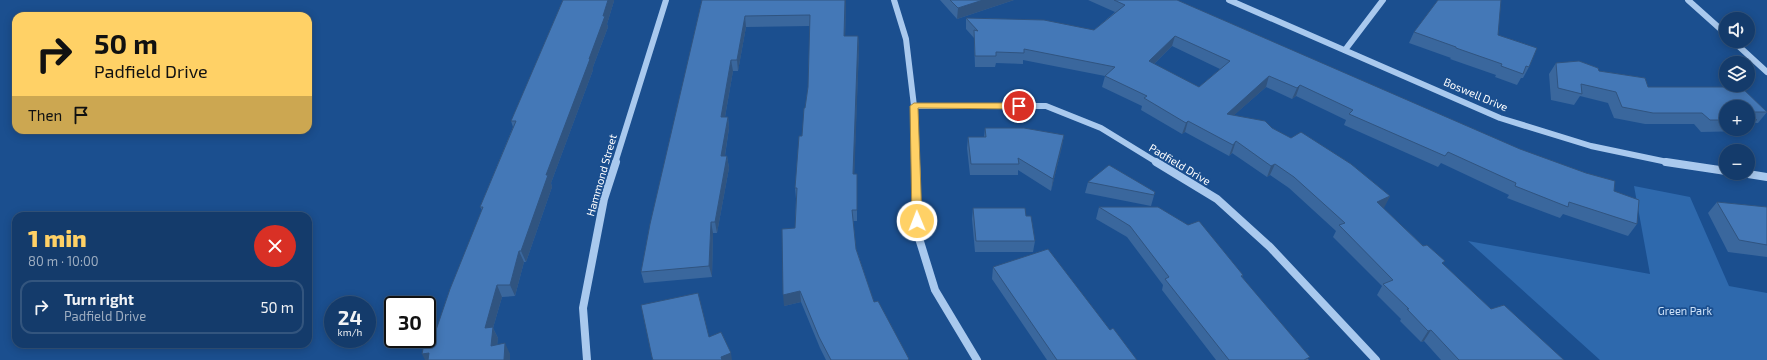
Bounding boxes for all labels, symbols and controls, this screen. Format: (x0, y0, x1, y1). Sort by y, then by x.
map controls (1719, 12, 1755, 180)
button: sound (1719, 12, 1755, 48)
text: 50 m (94, 26, 158, 60)
icon: right (28, 28, 80, 80)
button: layers (1719, 56, 1755, 92)
text: Padfield Drive (94, 60, 208, 82)
street label: Boswell Drive (1442, 75, 1510, 113)
pin (1002, 89, 1036, 123)
icon: arrive (1008, 95, 1030, 117)
button: + (1719, 100, 1755, 136)
icon: arrive (70, 104, 92, 126)
text: Then (28, 106, 62, 124)
street label: Hammond Street (583, 133, 619, 217)
street label: Padfield Drive (1147, 141, 1213, 188)
button: − (1719, 144, 1755, 180)
position arrow (896, 200, 938, 242)
text: 1 min (28, 223, 87, 252)
button: close (254, 225, 296, 267)
text: 80 m · 10:00 (28, 253, 99, 269)
text: Turn right (64, 290, 134, 308)
icon: right (30, 296, 52, 318)
speed limit sign: 30 (384, 296, 436, 348)
text: 50 m (260, 298, 294, 316)
park label: Green Park (1658, 304, 1713, 317)
text: 24 (338, 305, 362, 329)
text: Padfield Drive (64, 308, 146, 324)
text: km/h (338, 326, 362, 338)

